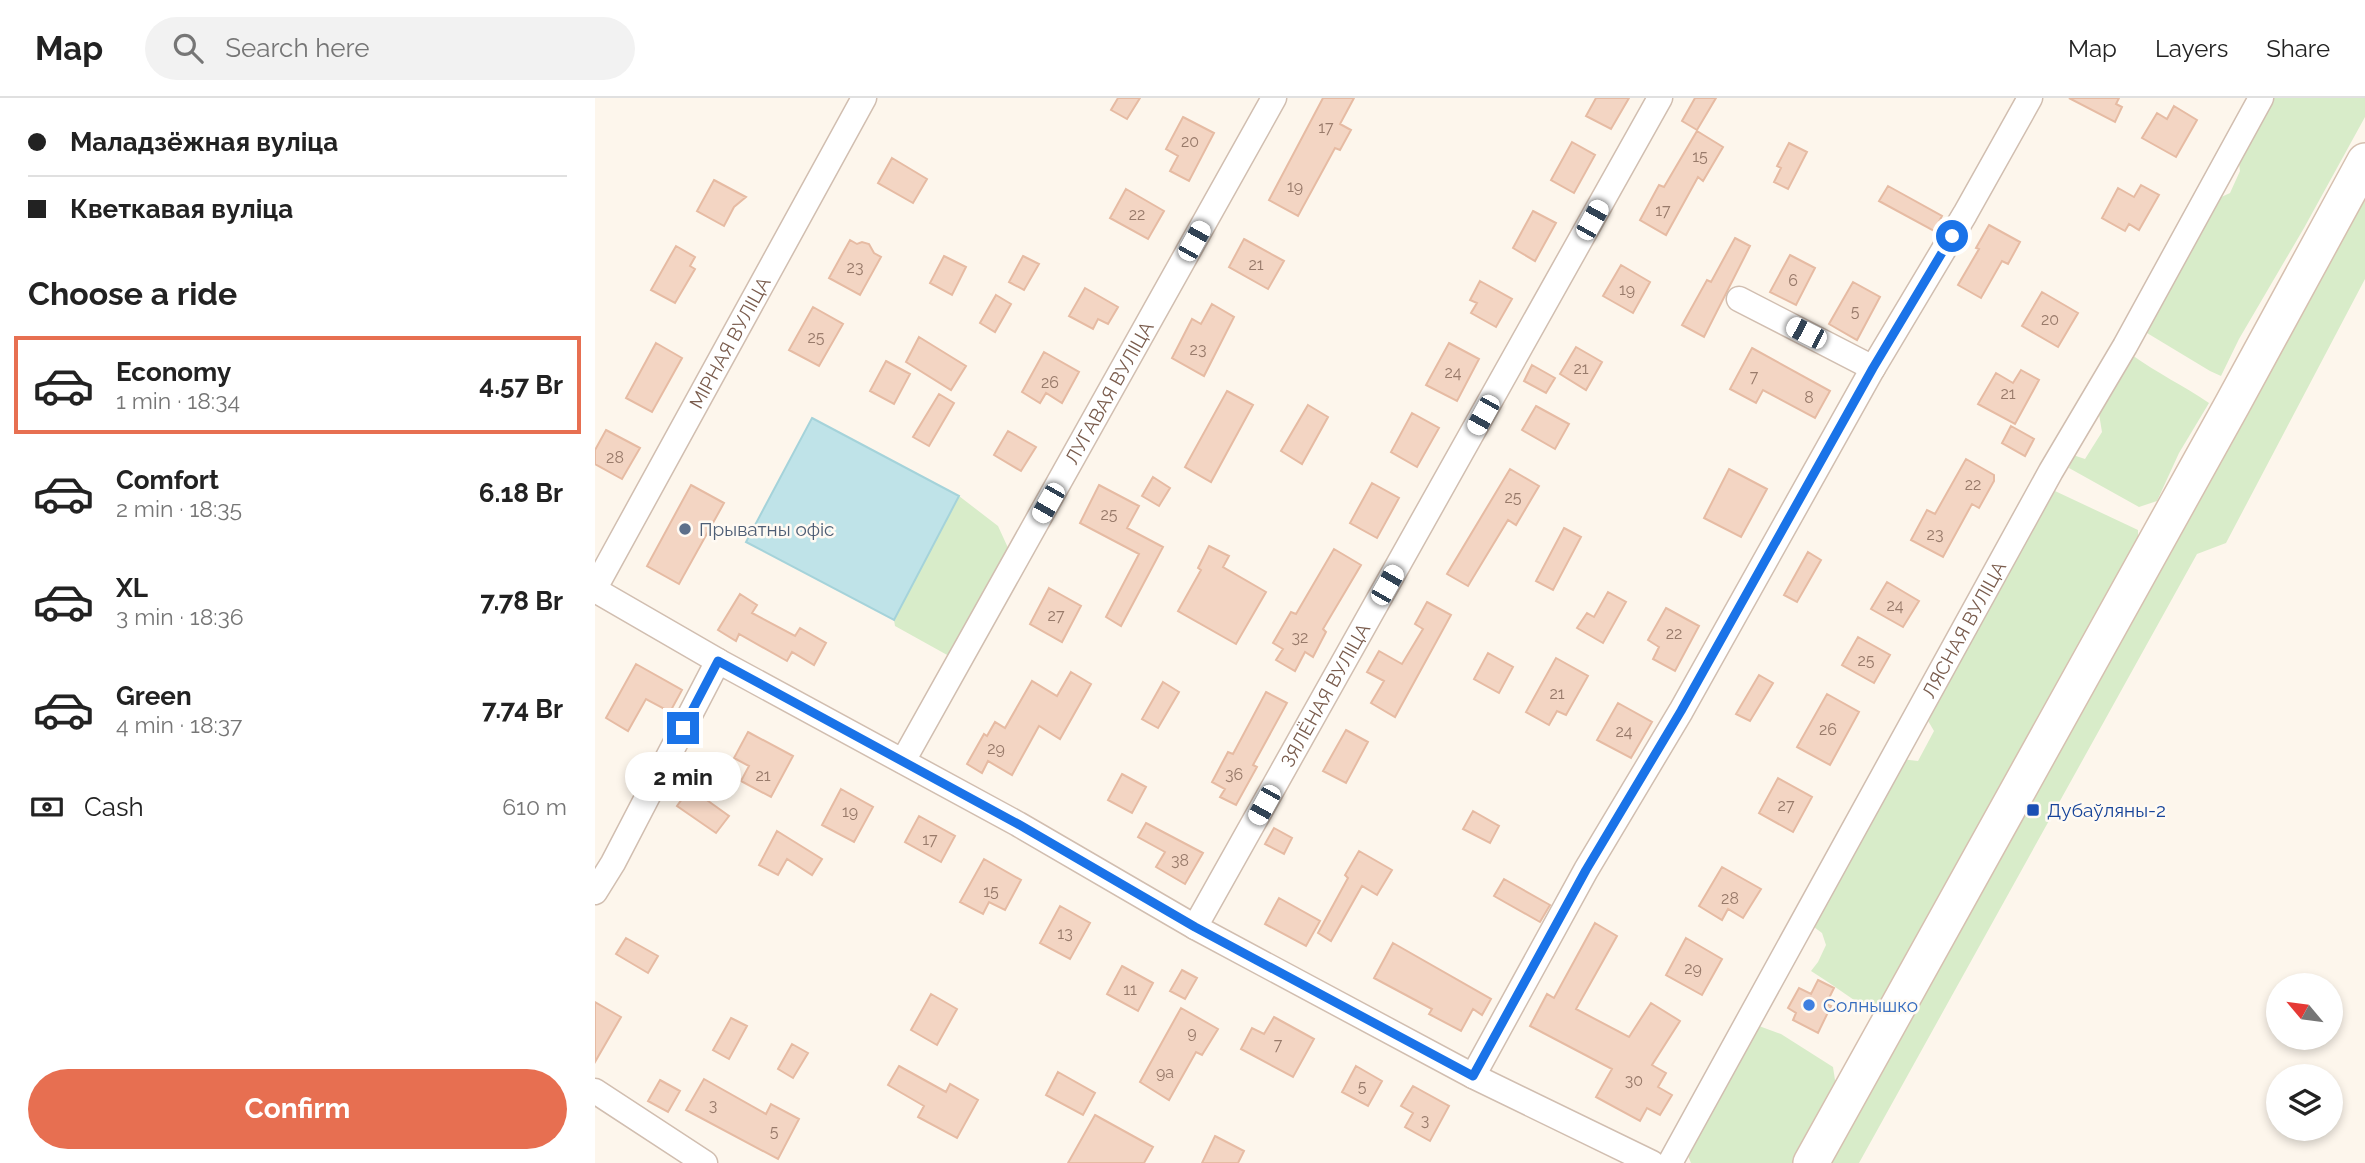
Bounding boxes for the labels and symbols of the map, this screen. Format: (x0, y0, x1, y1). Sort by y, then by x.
house number: 17 (1318, 118, 1334, 137)
house number: 20 (1181, 132, 1199, 151)
house number: 15 (1692, 147, 1708, 166)
house number: 19 (1287, 177, 1303, 196)
car (1573, 197, 1612, 243)
house number: 17 (1655, 201, 1671, 220)
house number: 22 (1129, 205, 1145, 224)
car (1175, 218, 1214, 264)
route start (1936, 220, 1968, 252)
house number: 21 (1248, 255, 1264, 274)
house number: 23 (847, 258, 863, 277)
house number: 6 (1788, 271, 1798, 290)
street label: МІРНАЯ ВУЛІЦА (685, 273, 775, 412)
house number: 19 (1619, 280, 1635, 299)
house number: 5 (1851, 302, 1860, 321)
house number: 20 (2041, 310, 2059, 329)
car (1783, 314, 1830, 352)
street label: ЛУГАВАЯ ВУЛІЦА (1060, 317, 1158, 468)
house number: 25 (807, 328, 825, 347)
house number: 23 (1190, 340, 1206, 359)
house number: 21 (1573, 359, 1589, 378)
house number: 24 (1444, 363, 1462, 382)
house number: 7 (1750, 367, 1759, 386)
house number: 26 (1041, 373, 1059, 392)
house number: 21 (2000, 384, 2016, 403)
house number: 8 (1804, 388, 1814, 407)
car (1464, 392, 1503, 438)
house number: 28 (606, 448, 624, 467)
house number: 22 (1965, 475, 1981, 494)
car (1029, 480, 1068, 526)
house number: 25 (1504, 488, 1522, 507)
house number: 25 (1100, 505, 1118, 524)
place label: Прыватны офіс (699, 518, 835, 540)
marker: Прыватны офіс (677, 521, 693, 537)
house number: 23 (1927, 525, 1943, 544)
street label: ЛЯСНАЯ ВУЛІЦА (1917, 557, 2010, 702)
car (1368, 562, 1407, 608)
house number: 24 (1886, 596, 1904, 615)
house number: 27 (1048, 606, 1065, 625)
street label: ЗЯЛЁНАЯ ВУЛІЦА (1276, 619, 1374, 771)
house number: 22 (1666, 624, 1682, 643)
house number: 32 (1292, 628, 1308, 647)
house number: 25 (1857, 651, 1875, 670)
house number: 21 (1549, 684, 1565, 703)
route end (667, 712, 699, 744)
house number: 26 (1819, 720, 1837, 739)
house number: 24 (1615, 722, 1633, 741)
house number: 29 (987, 739, 1005, 758)
callout: 2 min (625, 752, 741, 802)
house number: 36 (1225, 765, 1243, 784)
house number: 21 (755, 766, 771, 785)
car (1245, 782, 1284, 828)
house number: 27 (1778, 796, 1795, 815)
place label: Дубаўляны-2 (2047, 799, 2166, 821)
house number: 19 (842, 802, 858, 821)
marker: Дубаўляны-2 (2025, 802, 2041, 818)
house number: 17 (922, 830, 938, 849)
house number: 38 (1171, 851, 1189, 870)
house number: 15 (983, 882, 999, 901)
house number: 28 (1721, 889, 1739, 908)
house number: 13 (1057, 924, 1073, 943)
house number: 29 (1684, 959, 1702, 978)
north arrow (2266, 973, 2343, 1050)
house number: 11 (1123, 980, 1137, 999)
place label: Солнышко (1823, 994, 1918, 1016)
marker: Солнышко (1801, 997, 1817, 1013)
house number: 9 (1187, 1023, 1197, 1042)
house number: 7 (1274, 1035, 1283, 1054)
house number: 9а (1156, 1063, 1174, 1082)
house number: 30 (1625, 1071, 1643, 1090)
house number: 5 (1358, 1077, 1367, 1096)
house number: 3 (709, 1096, 717, 1115)
house number: 3 (1421, 1111, 1429, 1130)
house number: 5 (770, 1122, 779, 1141)

